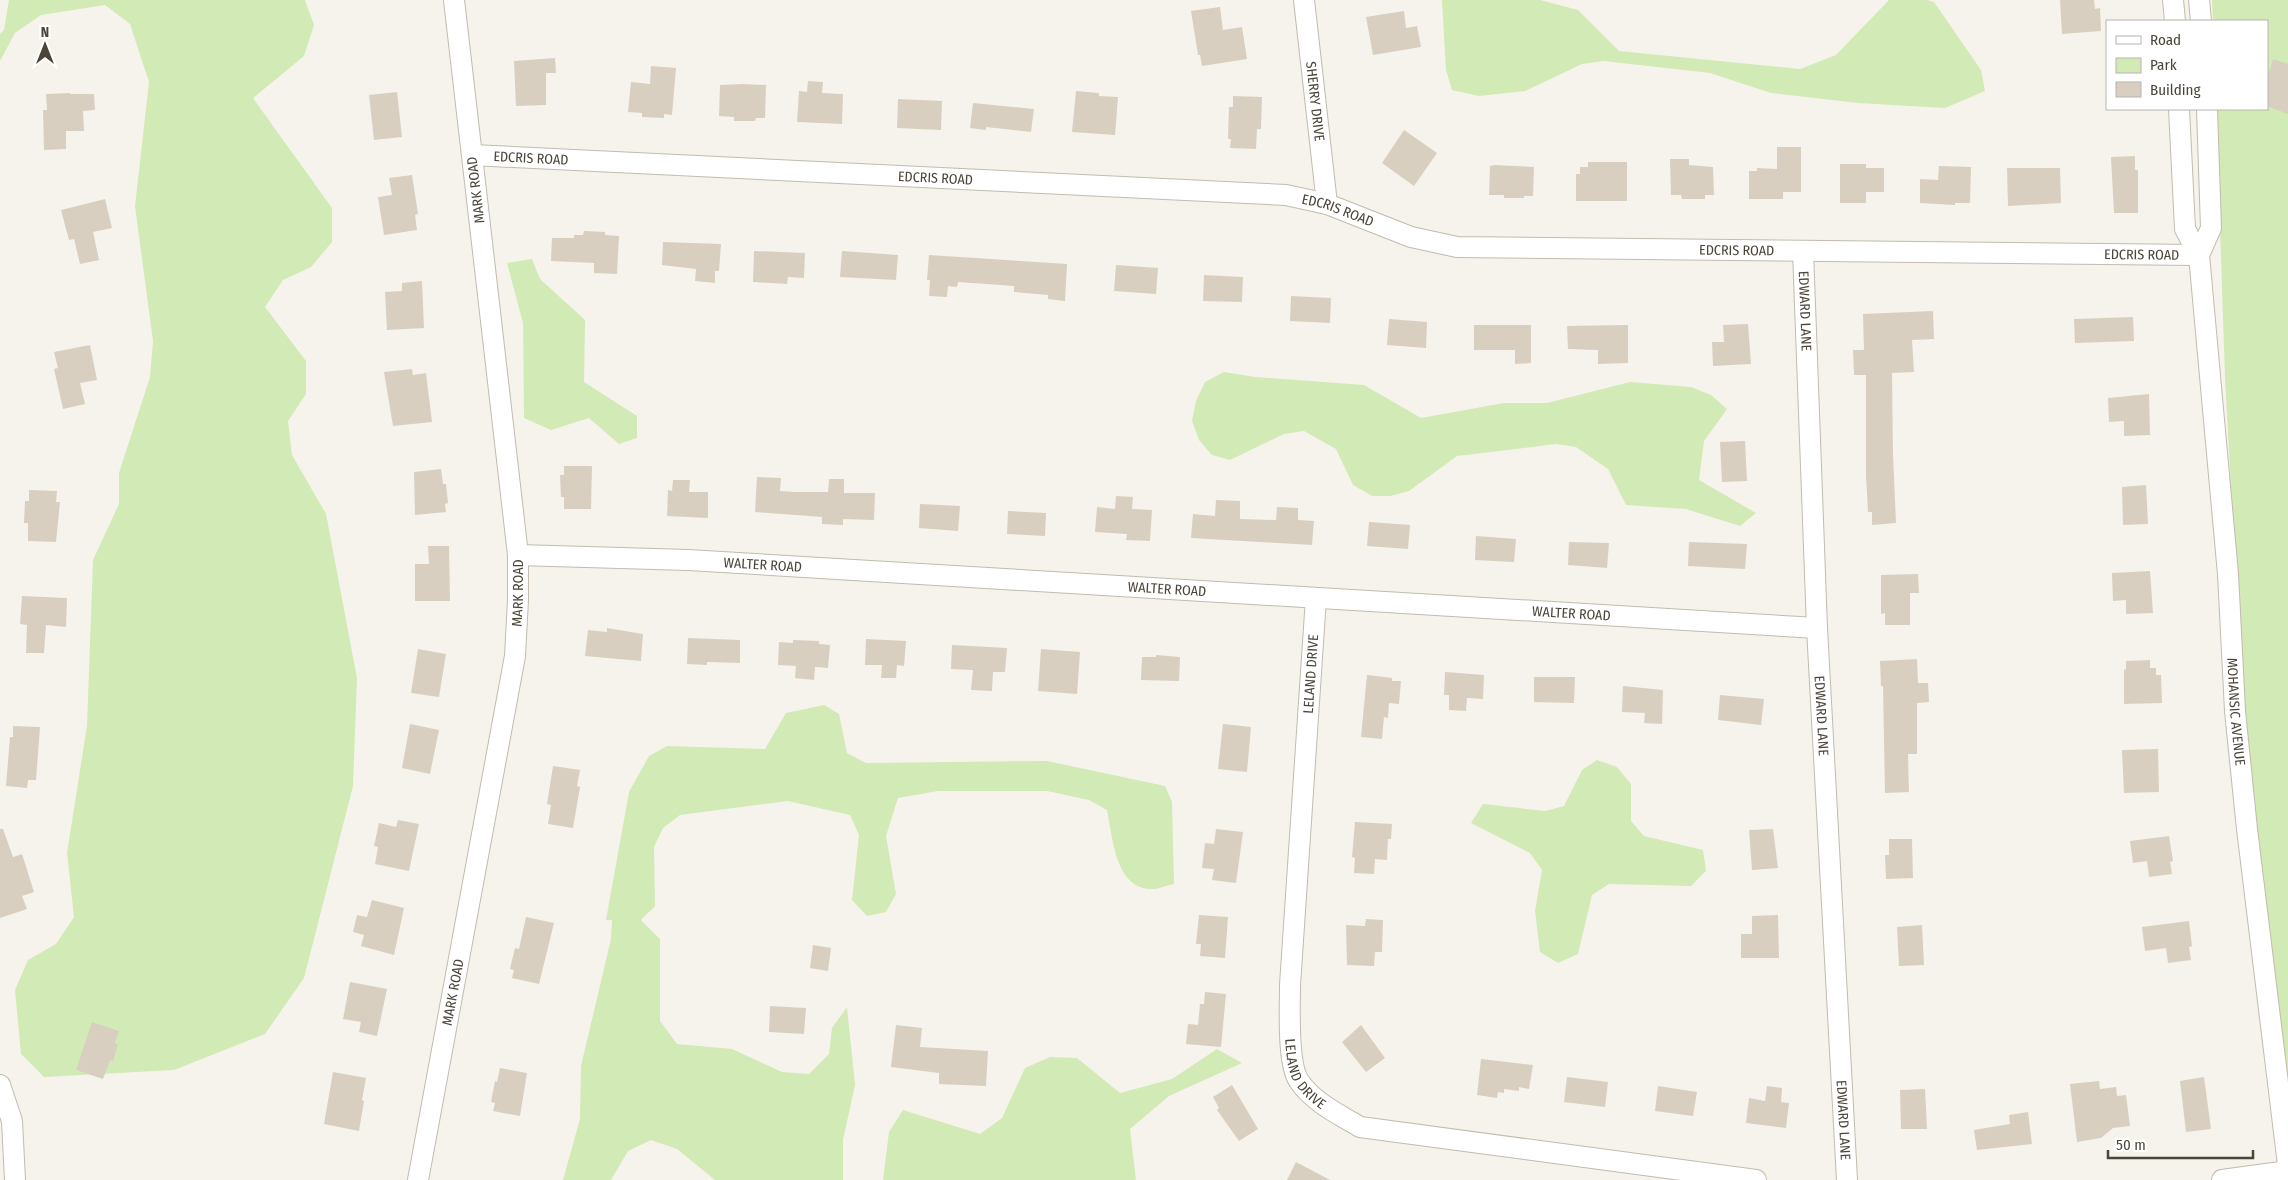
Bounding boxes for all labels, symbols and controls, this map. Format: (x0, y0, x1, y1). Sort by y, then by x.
north arrow (20, 20, 70, 70)
legend (2106, 20, 2268, 110)
text: N (41, 24, 49, 41)
text: Road (2150, 31, 2181, 49)
text: Park (2150, 56, 2177, 74)
street label: SHERRY DRIVE (1302, 60, 1328, 143)
text: Building (2150, 81, 2201, 99)
street label: EDCRIS ROAD (493, 148, 569, 168)
street label: MARK ROAD (463, 156, 489, 224)
street label: EDCRIS ROAD (898, 167, 973, 188)
street label: EDCRIS ROAD (1300, 190, 1376, 230)
street label: EDCRIS ROAD (1699, 241, 1774, 259)
street label: EDCRIS ROAD (2104, 245, 2179, 263)
street label: EDWARD LANE (1795, 271, 1815, 352)
street label: WALTER ROAD (723, 554, 803, 575)
street label: MARK ROAD (508, 559, 527, 627)
street label: WALTER ROAD (1127, 578, 1207, 600)
street label: WALTER ROAD (1532, 602, 1611, 624)
street label: LELAND DRIVE (1300, 633, 1322, 714)
street label: MOHANSIC AVENUE (2224, 657, 2249, 767)
street label: EDWARD LANE (1811, 675, 1832, 757)
street label: MARK ROAD (438, 958, 467, 1027)
street label: LELAND DRIVE (1282, 1038, 1330, 1113)
street label: EDWARD LANE (1833, 1079, 1854, 1161)
scale bar (2108, 1128, 2253, 1160)
text: 50 m (2116, 1136, 2146, 1154)

